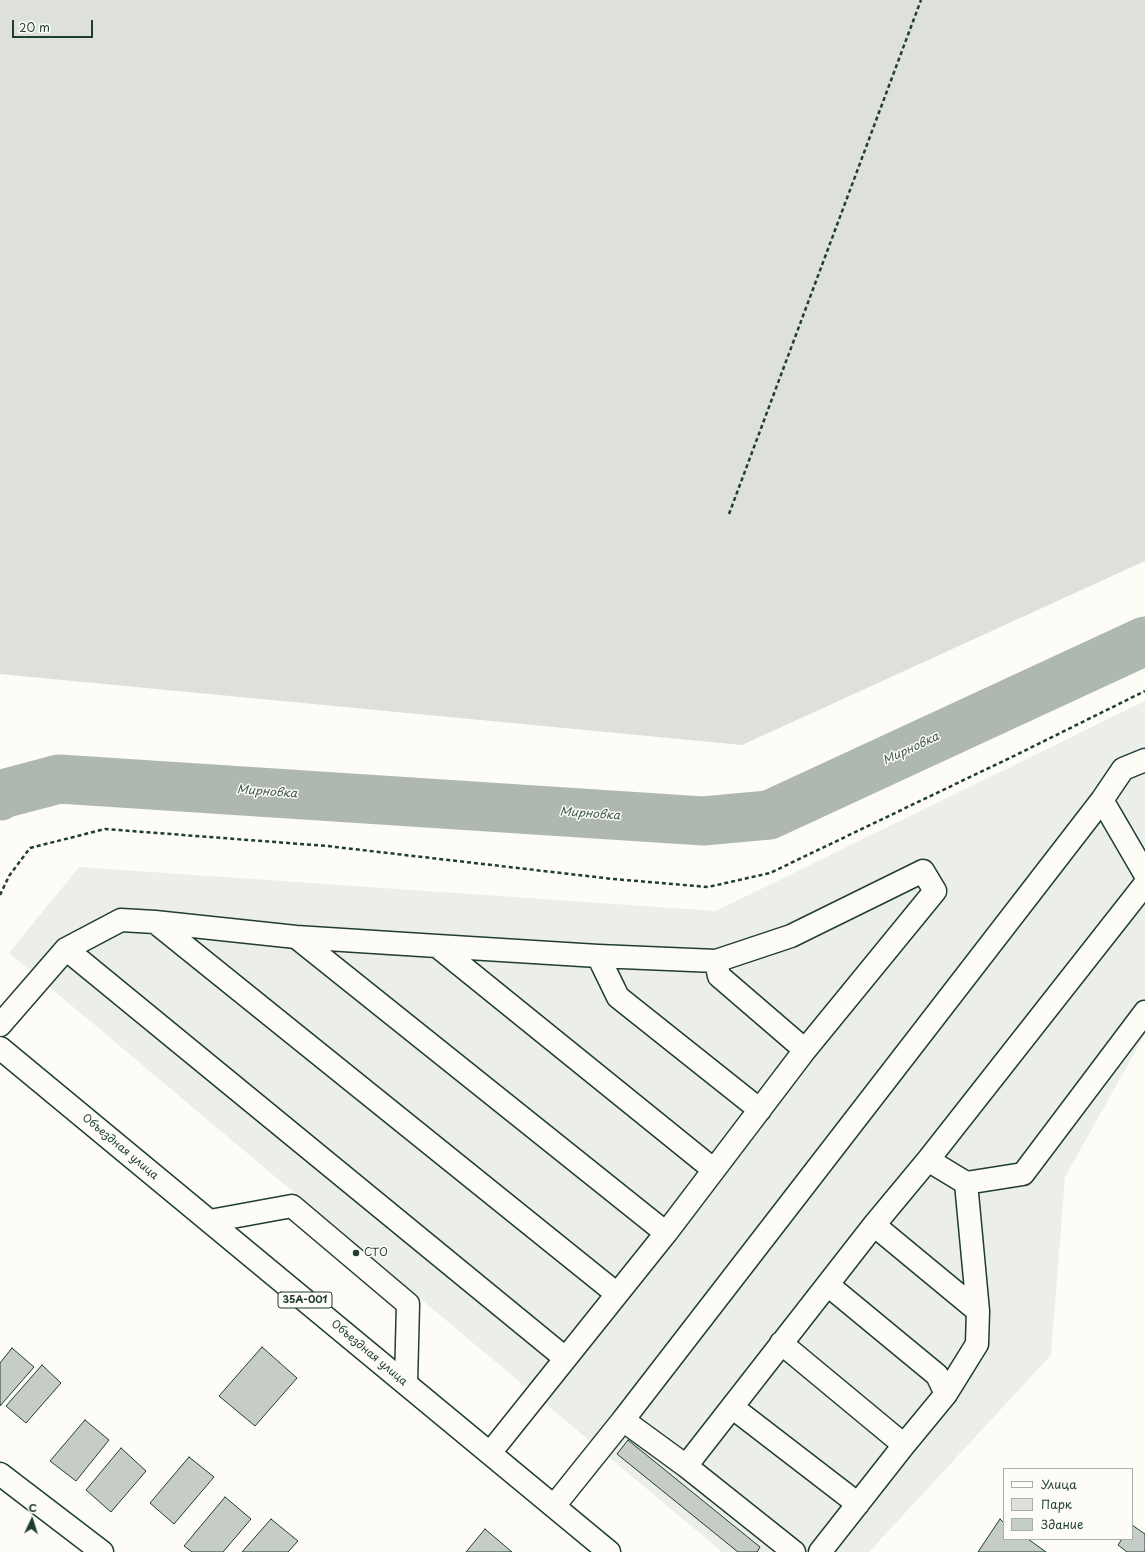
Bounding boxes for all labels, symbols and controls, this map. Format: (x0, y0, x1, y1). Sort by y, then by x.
scale bar (14, 12, 95, 38)
text: 20 m (19, 18, 50, 36)
water label: Мирновка (880, 730, 942, 768)
water label: Мирновка (236, 783, 298, 801)
water label: Мирновка (559, 805, 621, 823)
street label: Объездная улица (79, 1111, 161, 1183)
place label: СТО (364, 1246, 388, 1260)
marker: СТО (351, 1248, 361, 1258)
road number: 35А-001 (278, 1292, 332, 1308)
street label: Объездная улица (328, 1317, 410, 1389)
legend (1003, 1468, 1133, 1540)
text: Улица (1041, 1475, 1077, 1493)
text: Парк (1041, 1495, 1072, 1513)
text: С (28, 1499, 38, 1516)
north arrow (12, 1500, 52, 1540)
text: Здание (1041, 1515, 1083, 1533)

